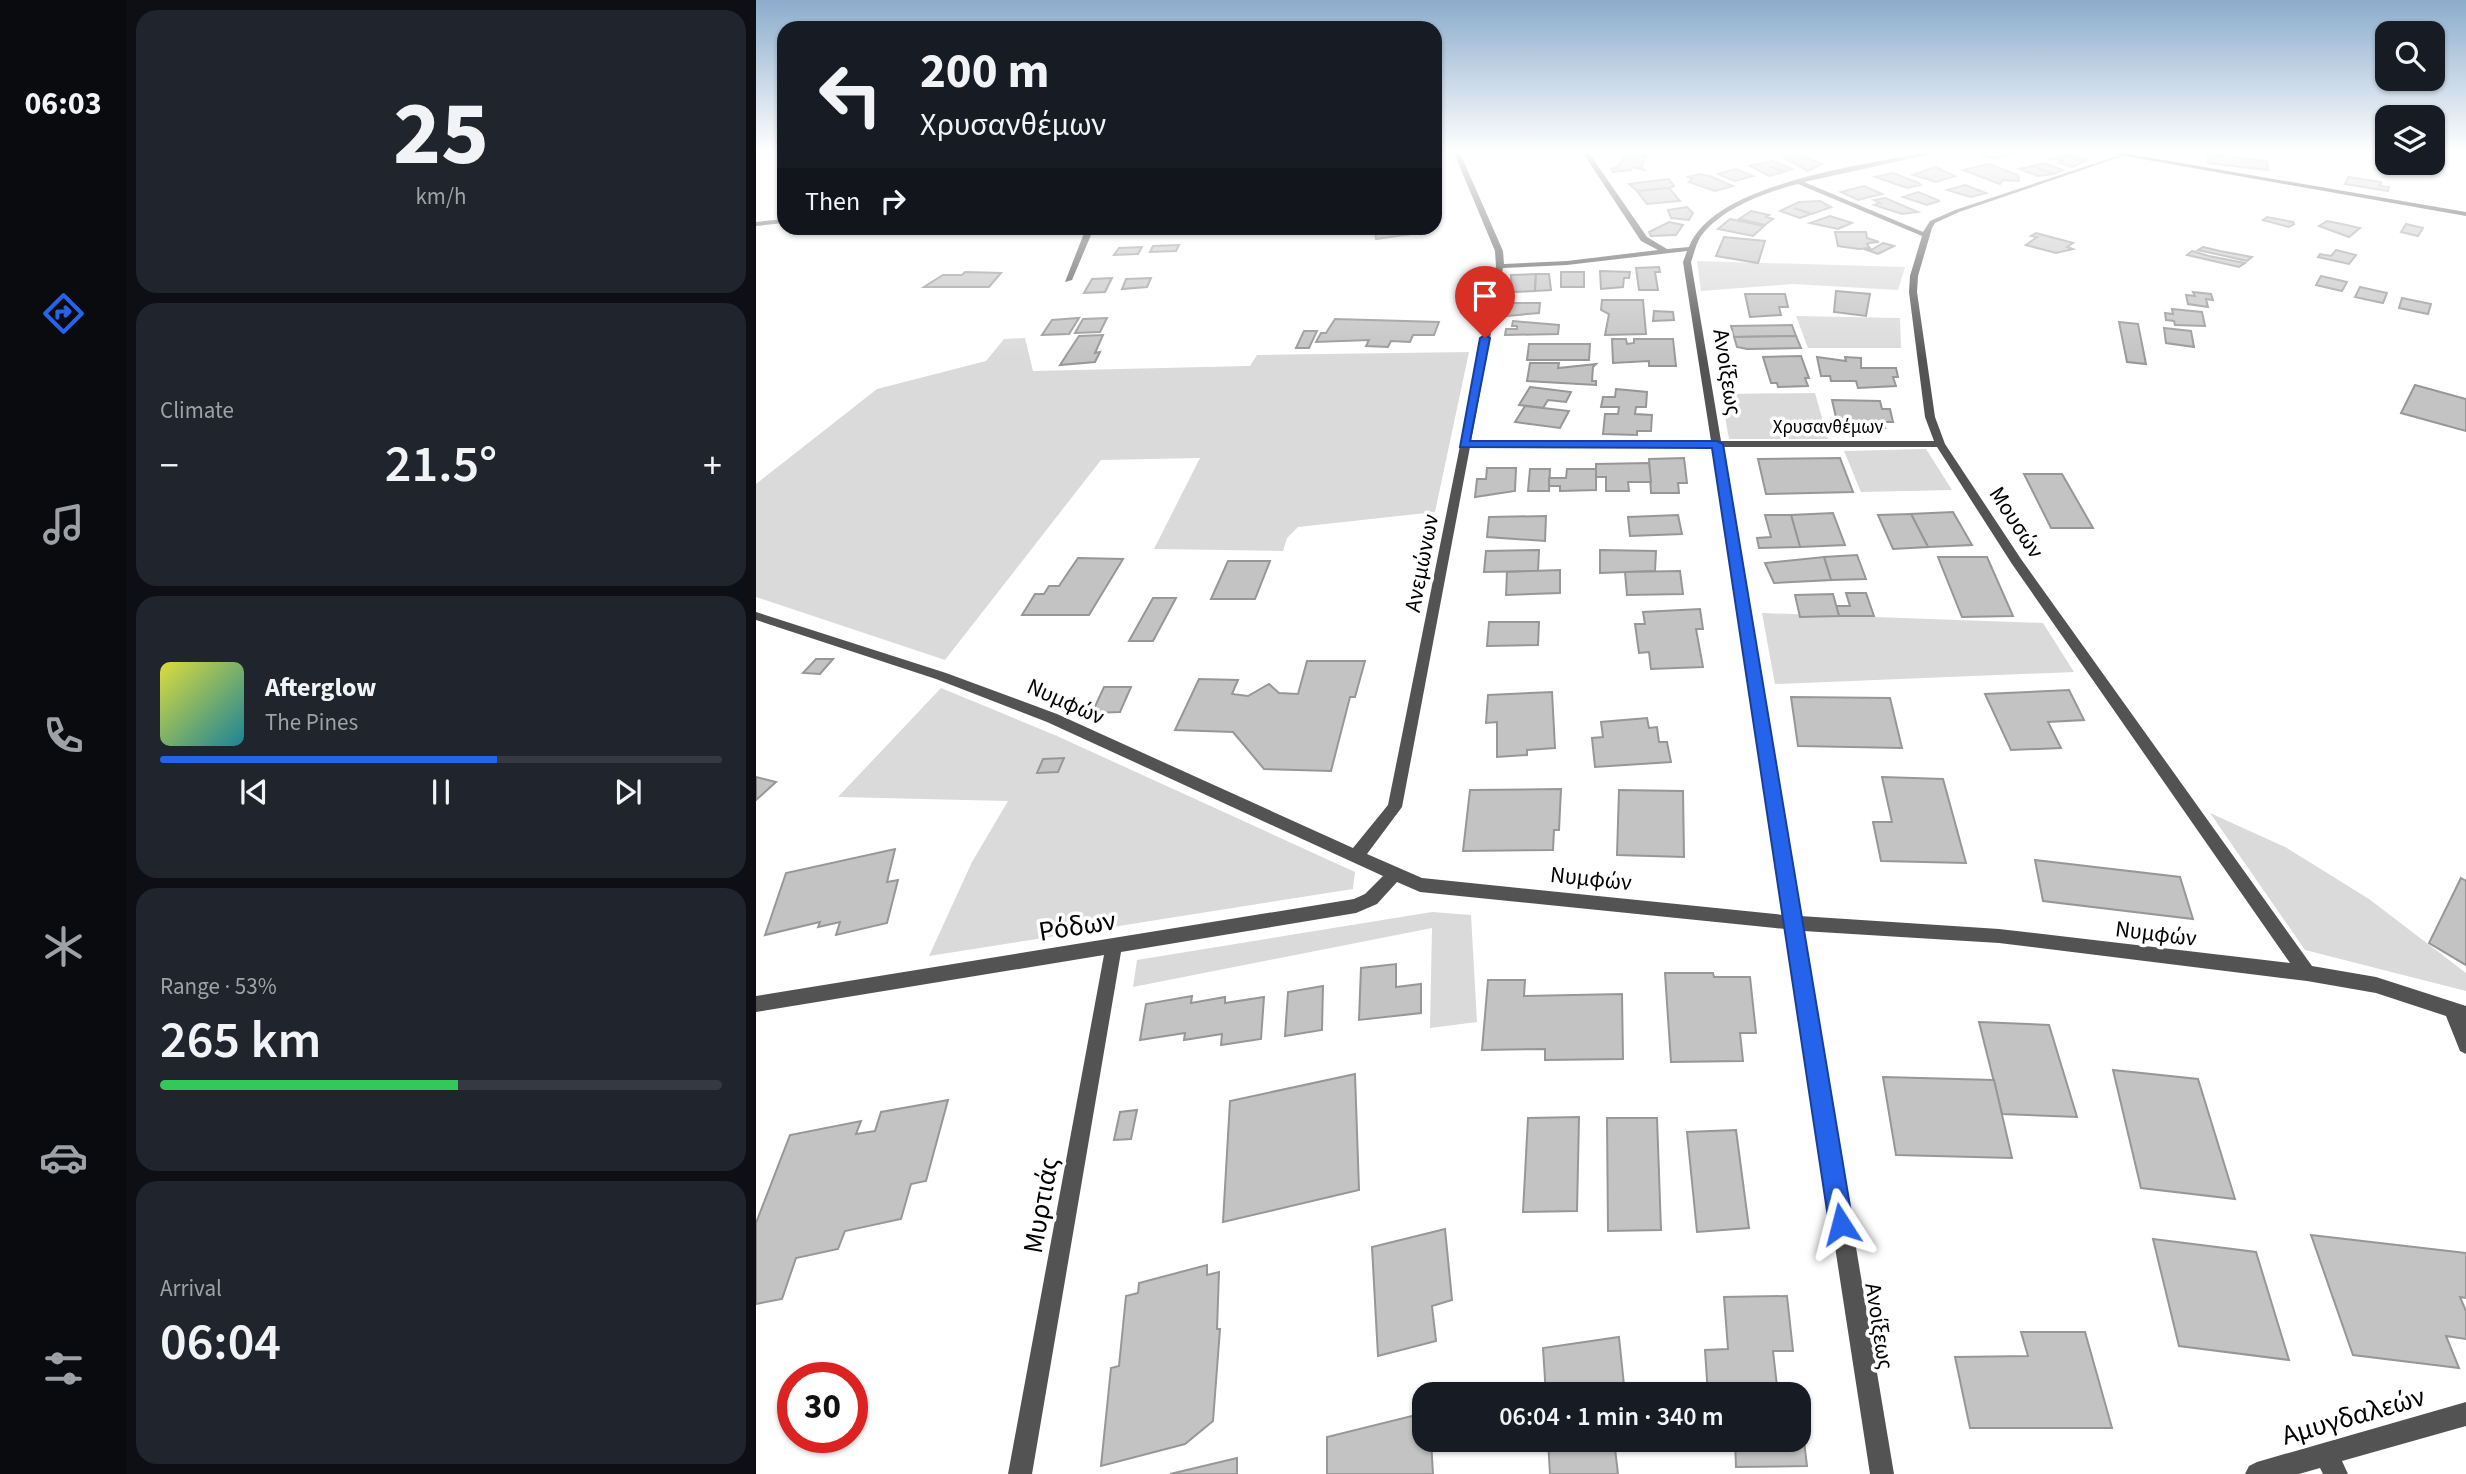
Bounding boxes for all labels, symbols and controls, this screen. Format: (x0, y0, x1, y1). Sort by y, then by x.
map controls (2375, 21, 2445, 175)
button: search (2375, 21, 2445, 91)
text: 200 m (920, 37, 1049, 107)
icon: left (805, 49, 896, 140)
text: 25 (393, 70, 489, 199)
text: 06:03 (24, 81, 102, 127)
text: Χρυσανθέμων (920, 102, 1106, 148)
button: layers (2375, 105, 2445, 175)
text: km/h (415, 180, 467, 213)
icon: right (874, 182, 912, 220)
text: Then (805, 183, 860, 220)
pin (1455, 266, 1515, 338)
icon: arrive (1466, 277, 1504, 315)
icon: directions (39, 289, 88, 338)
street label: Ανοίξεως (1704, 326, 1751, 418)
text: Climate (160, 394, 234, 427)
street label: Χρυσανθέμων (1773, 414, 1883, 441)
text: 21.5° (385, 428, 497, 502)
text: − (160, 439, 179, 493)
text: + (703, 439, 722, 493)
street label: Μουσών (1981, 480, 2052, 565)
icon: music (39, 500, 88, 549)
street label: Ανεμώνων (1396, 511, 1447, 615)
text: Afterglow (265, 669, 376, 706)
street label: Νυμφών (1022, 670, 1110, 733)
text: The Pines (265, 706, 358, 739)
icon: phone (39, 711, 88, 760)
icon: previous (235, 773, 273, 811)
icon: pause (422, 773, 460, 811)
icon: next (609, 773, 647, 811)
street label: Νυμφών (1549, 858, 1633, 899)
street label: Ρόδων (1036, 900, 1119, 952)
street label: Νυμφών (2113, 912, 2199, 955)
icon: climate (39, 922, 88, 971)
text: Range · 53% (160, 970, 277, 1003)
text: 265 km (160, 1004, 321, 1078)
icon: car (39, 1133, 88, 1182)
street label: Μυρτιάς (1013, 1154, 1069, 1256)
position arrow (1804, 1187, 1878, 1261)
text: Arrival (160, 1272, 222, 1305)
street label: Ανοίξεως (1856, 1280, 1903, 1372)
text: 06:04 (160, 1306, 281, 1380)
icon: filters (39, 1344, 88, 1393)
speed limit sign: 30 (777, 1362, 868, 1453)
street label: Αμυγδαλεών (2277, 1376, 2430, 1455)
text: 06:04 · 1 min · 340 m (1499, 1398, 1724, 1435)

